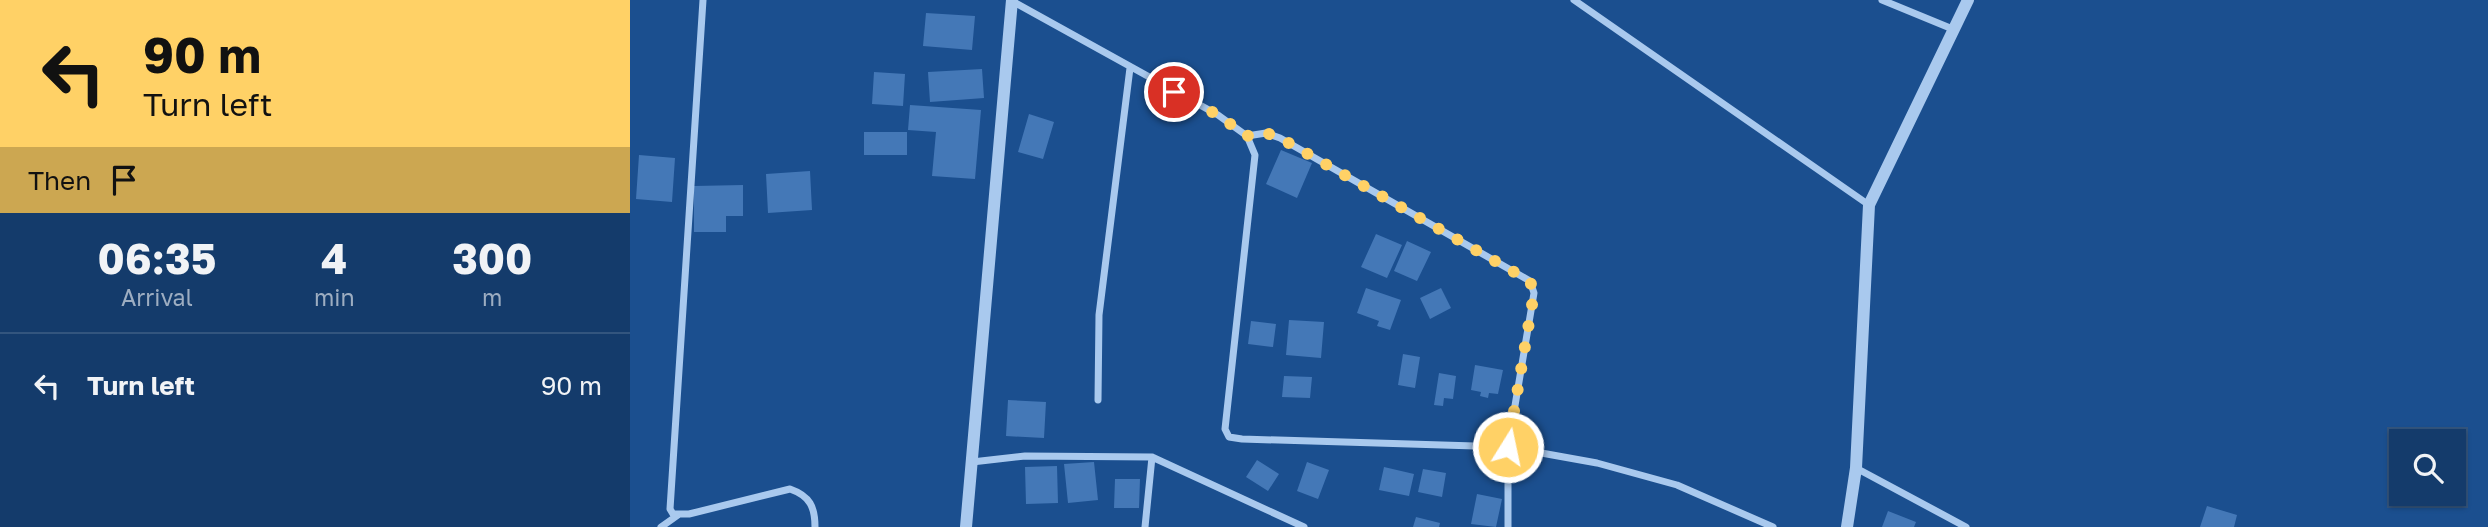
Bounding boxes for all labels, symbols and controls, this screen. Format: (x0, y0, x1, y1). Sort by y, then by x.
text: 90 m (143, 25, 261, 84)
icon: left (28, 28, 119, 119)
pin (1144, 62, 1204, 122)
icon: arrive (1155, 73, 1193, 111)
text: Turn left (143, 85, 272, 123)
icon: arrive (105, 161, 143, 199)
text: Then (28, 165, 91, 196)
text: 06:35 (98, 233, 216, 283)
text: 4 (321, 233, 347, 283)
text: 300 (452, 233, 532, 283)
text: Arrival (121, 283, 193, 311)
text: min (314, 283, 355, 311)
text: m (482, 283, 502, 311)
icon: left (28, 367, 66, 405)
text: Turn left (87, 370, 195, 401)
text: 90 m (541, 370, 602, 401)
position arrow (1471, 410, 1545, 484)
map controls (2389, 429, 2466, 506)
button: search (2389, 429, 2466, 506)

